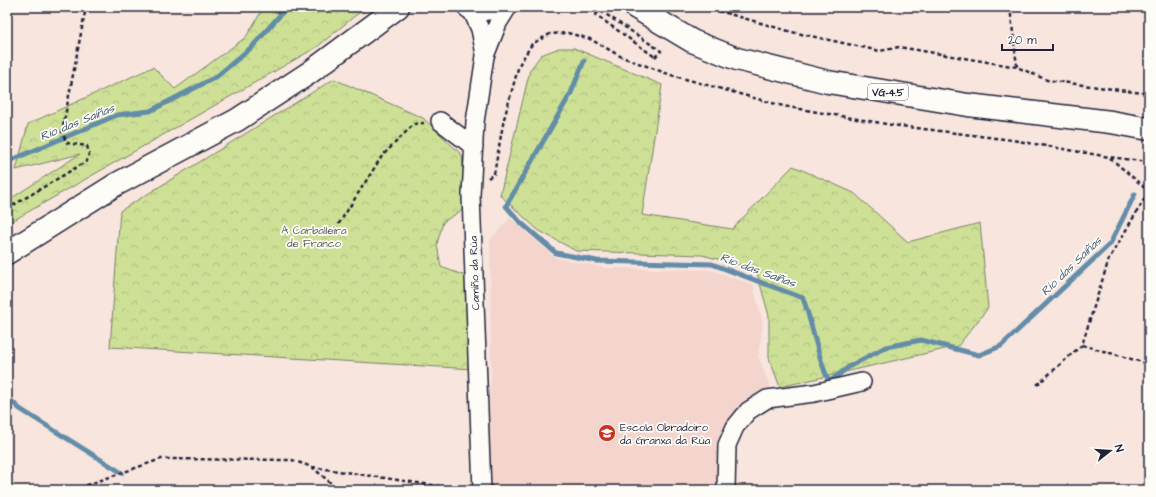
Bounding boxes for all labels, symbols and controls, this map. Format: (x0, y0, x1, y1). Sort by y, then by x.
scale bar (1002, 26, 1053, 52)
text: 20 m (1008, 32, 1037, 49)
road number: VG-4.5 (868, 84, 908, 100)
water label: Río das Saíñas (37, 99, 118, 145)
park label: A Carballeira de Franco (281, 223, 347, 251)
water label: Río das Saíñas (1037, 232, 1106, 300)
street label: Camiño da Rúa (466, 235, 483, 310)
water label: Río das Saíñas (718, 249, 799, 292)
place label: Escola Obradoiro da Granxa da Rúa (620, 420, 711, 448)
school or university icon: Escola Obradoiro da Granxa da Rúa (597, 423, 617, 443)
north arrow (1090, 431, 1130, 471)
text: N (1111, 443, 1127, 454)

